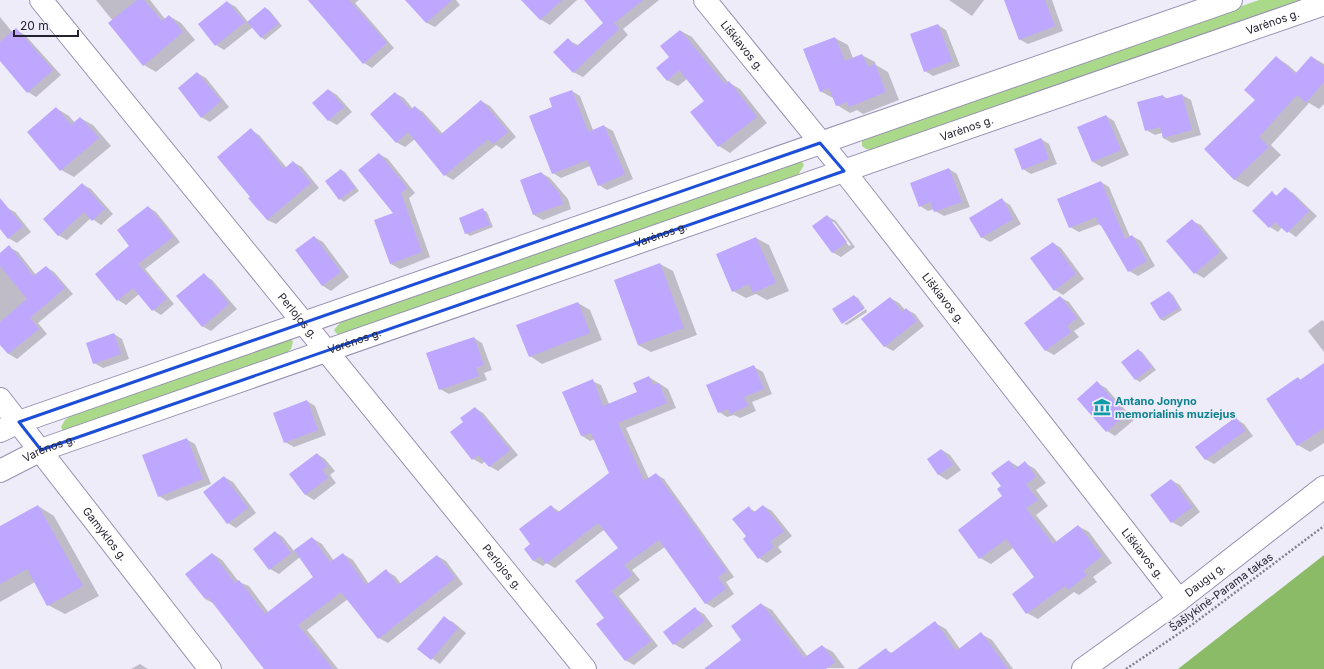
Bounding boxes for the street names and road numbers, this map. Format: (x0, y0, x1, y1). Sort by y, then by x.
street label: Varėnos g. (1244, 6, 1301, 38)
street label: Liškiavos g. (718, 18, 767, 74)
street label: Varėnos g. (938, 113, 995, 144)
street label: Varėnos g. (632, 219, 689, 250)
street label: Liškiavos g. (919, 270, 968, 327)
street label: Perlojos g. (275, 290, 321, 342)
street label: Varėnos g. (326, 325, 383, 357)
street label: Varėnos g. (20, 432, 77, 465)
street label: Gamyklos g. (80, 504, 130, 564)
street label: Liškiavos g. (1119, 525, 1167, 582)
street label: Perlojos g. (479, 541, 525, 593)
street label: Šašlykinė-Parama takas (1166, 550, 1276, 634)
street label: Daugų g. (1182, 560, 1228, 600)

